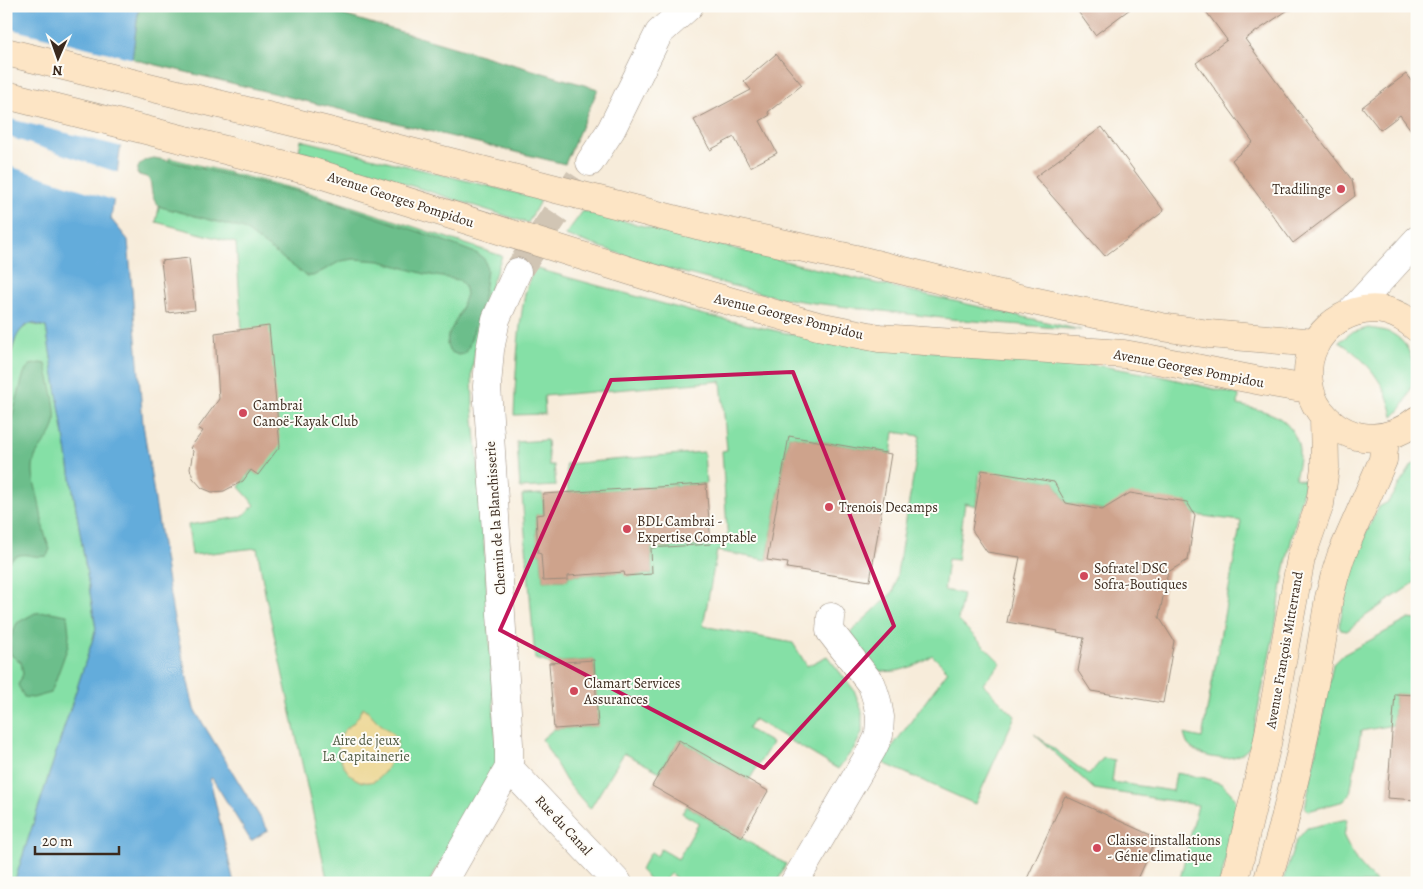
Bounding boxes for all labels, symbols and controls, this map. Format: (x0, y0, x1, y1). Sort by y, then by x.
north arrow (32, 32, 82, 82)
text: N (52, 61, 63, 80)
street label: Avenue Georges Pompidou (324, 167, 477, 232)
place label: Tradilinge (1272, 180, 1331, 199)
marker: Tradilinge (1335, 183, 1347, 195)
street label: Avenue Georges Pompidou (711, 289, 866, 344)
street label: Avenue Georges Pompidou (1111, 344, 1266, 392)
place label: Cambrai Canoë-Kayak Club (253, 396, 358, 431)
marker: Cambrai Canoë-Kayak Club (237, 407, 249, 419)
street label: Chemin de la Blanchisserie (481, 440, 510, 596)
place label: Trenois Decamps (839, 498, 938, 517)
marker: Trenois Decamps (823, 501, 835, 513)
place label: BDL Cambrai - Expertise Comptable (637, 512, 757, 547)
marker: BDL Cambrai - Expertise Comptable (621, 523, 633, 535)
place label: Sofratel DSC Sofra-Boutiques (1094, 559, 1187, 594)
marker: Sofratel DSC Sofra-Boutiques (1078, 570, 1090, 582)
street label: Avenue François Mitterrand (1261, 570, 1308, 731)
place label: Clamart Services Assurances (583, 674, 680, 709)
marker: Clamart Services Assurances (568, 685, 580, 697)
park label: Aire de jeux La Capitainerie (322, 731, 410, 766)
street label: Rue du Canal (531, 791, 597, 860)
scale bar (35, 824, 119, 856)
text: 20 m (42, 831, 73, 851)
place label: Claisse installations - Génie climatique (1107, 831, 1221, 866)
marker: Claisse installations - Génie climatique (1091, 842, 1103, 854)

